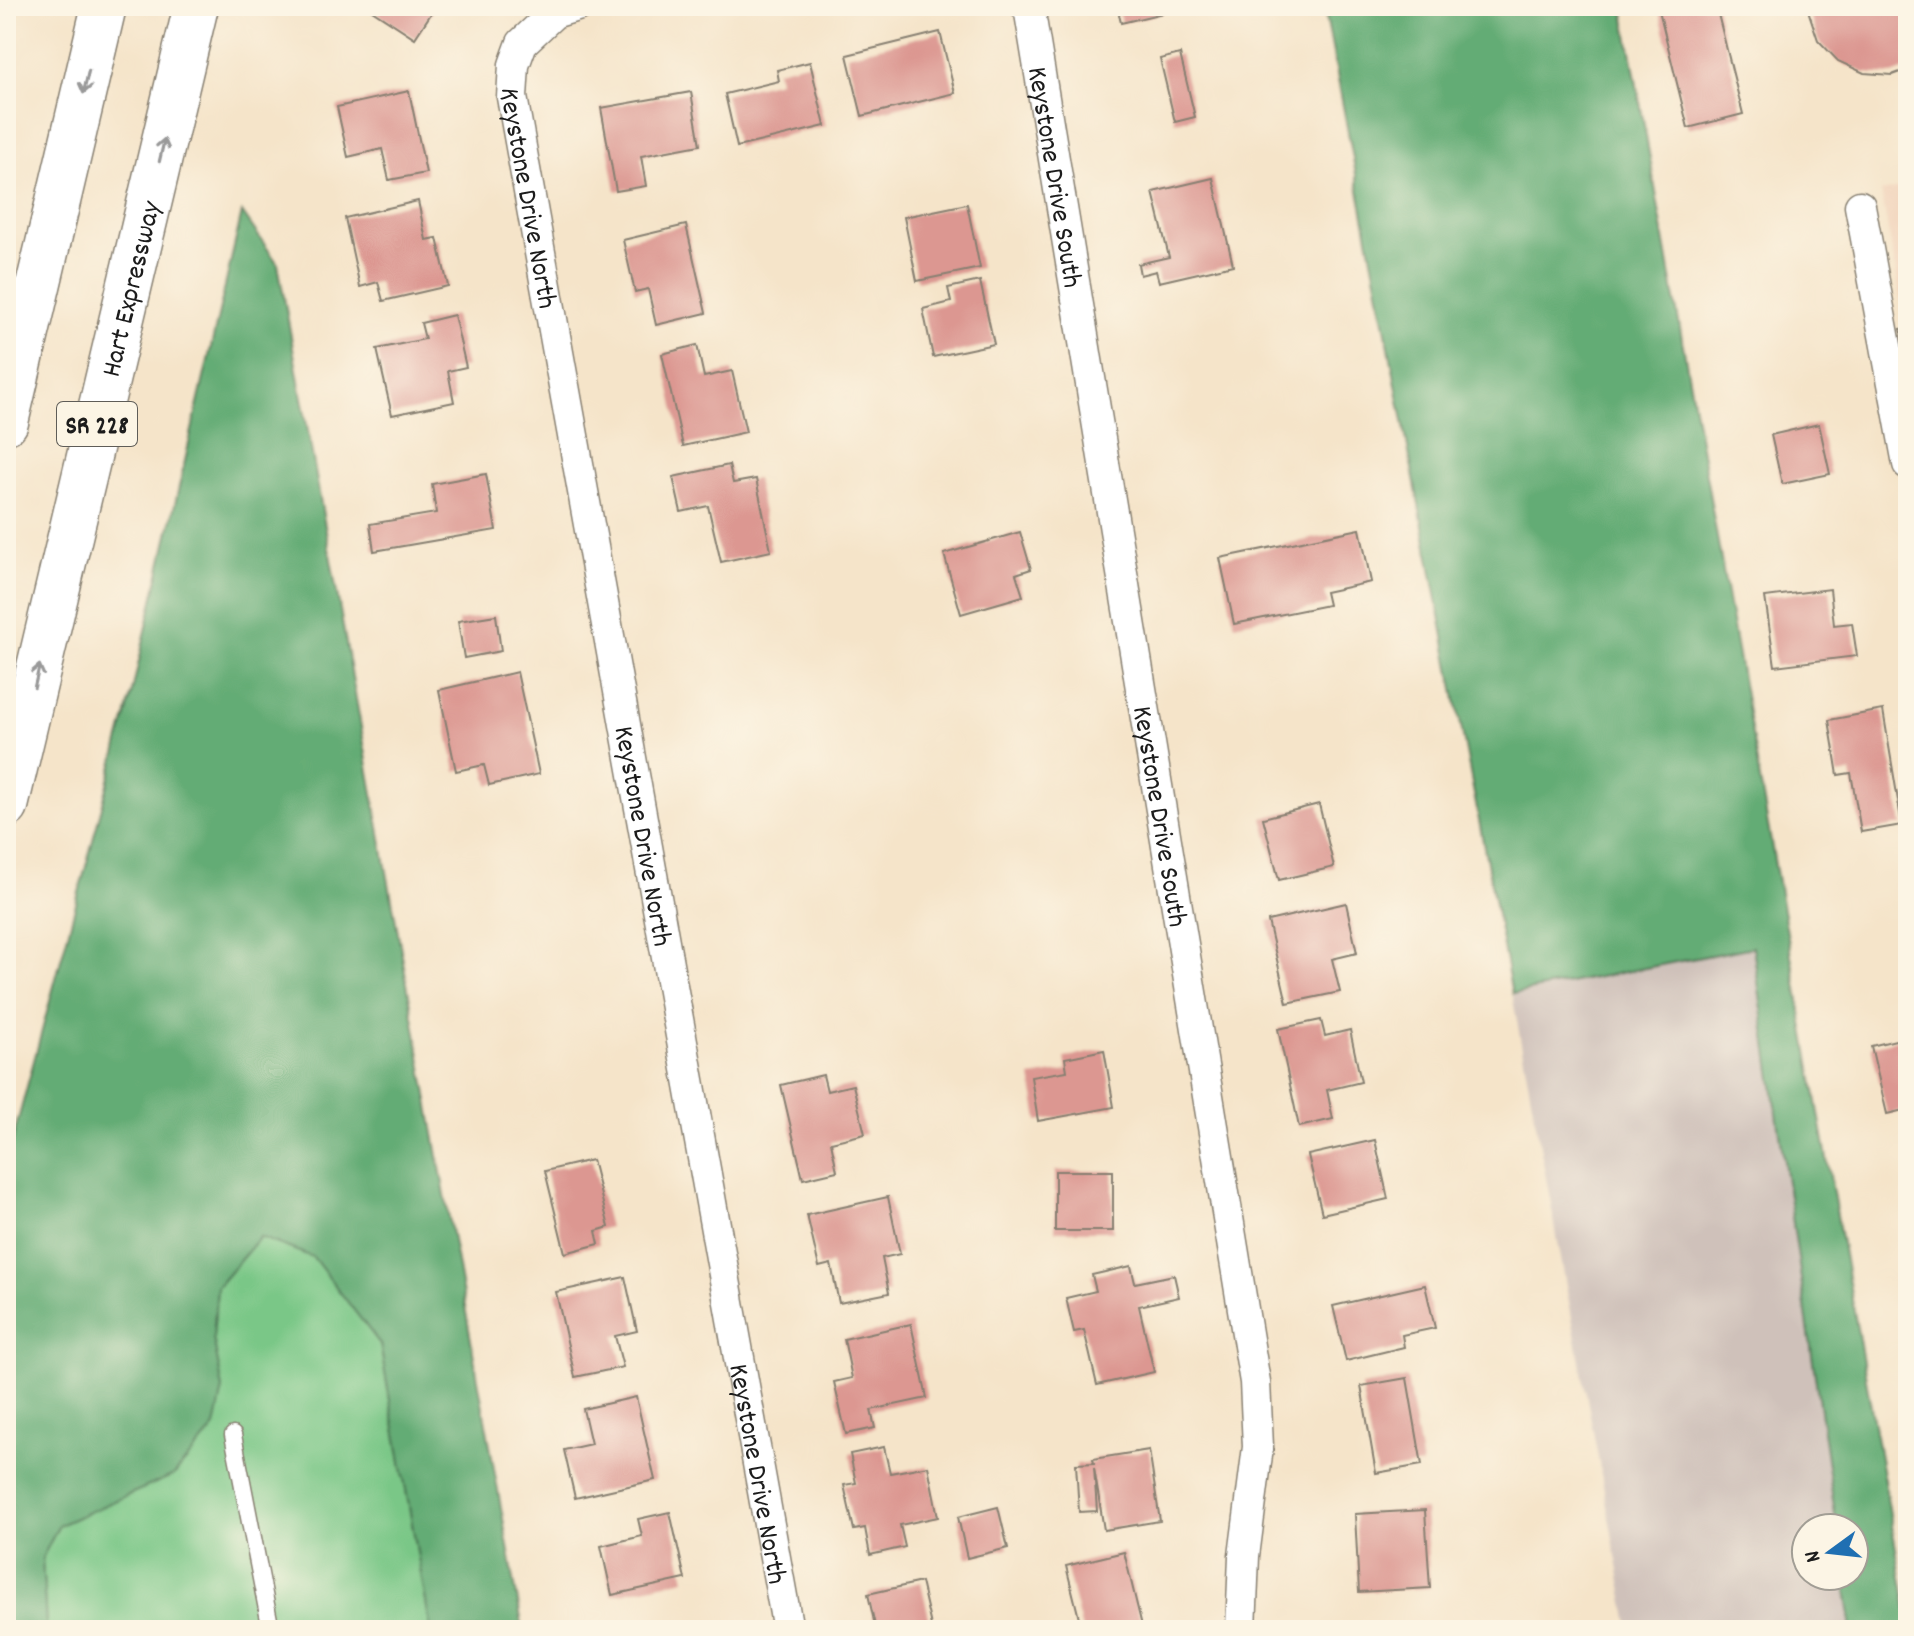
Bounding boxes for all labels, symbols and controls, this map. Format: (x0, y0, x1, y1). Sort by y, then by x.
street label: Keystone Drive South (1014, 64, 1090, 291)
one-way arrow (78, 69, 93, 94)
street label: Keystone Drive North (487, 86, 565, 312)
one-way arrow (155, 138, 170, 164)
street label: Hart Expressway (94, 197, 174, 382)
road number: SR 228 (57, 402, 137, 446)
one-way arrow (30, 663, 45, 689)
street label: Keystone Drive South (1119, 704, 1195, 930)
street label: Keystone Drive North (601, 723, 680, 950)
street label: Keystone Drive North (715, 1361, 794, 1588)
north arrow (1790, 1512, 1870, 1592)
text: N (1798, 1547, 1830, 1566)

